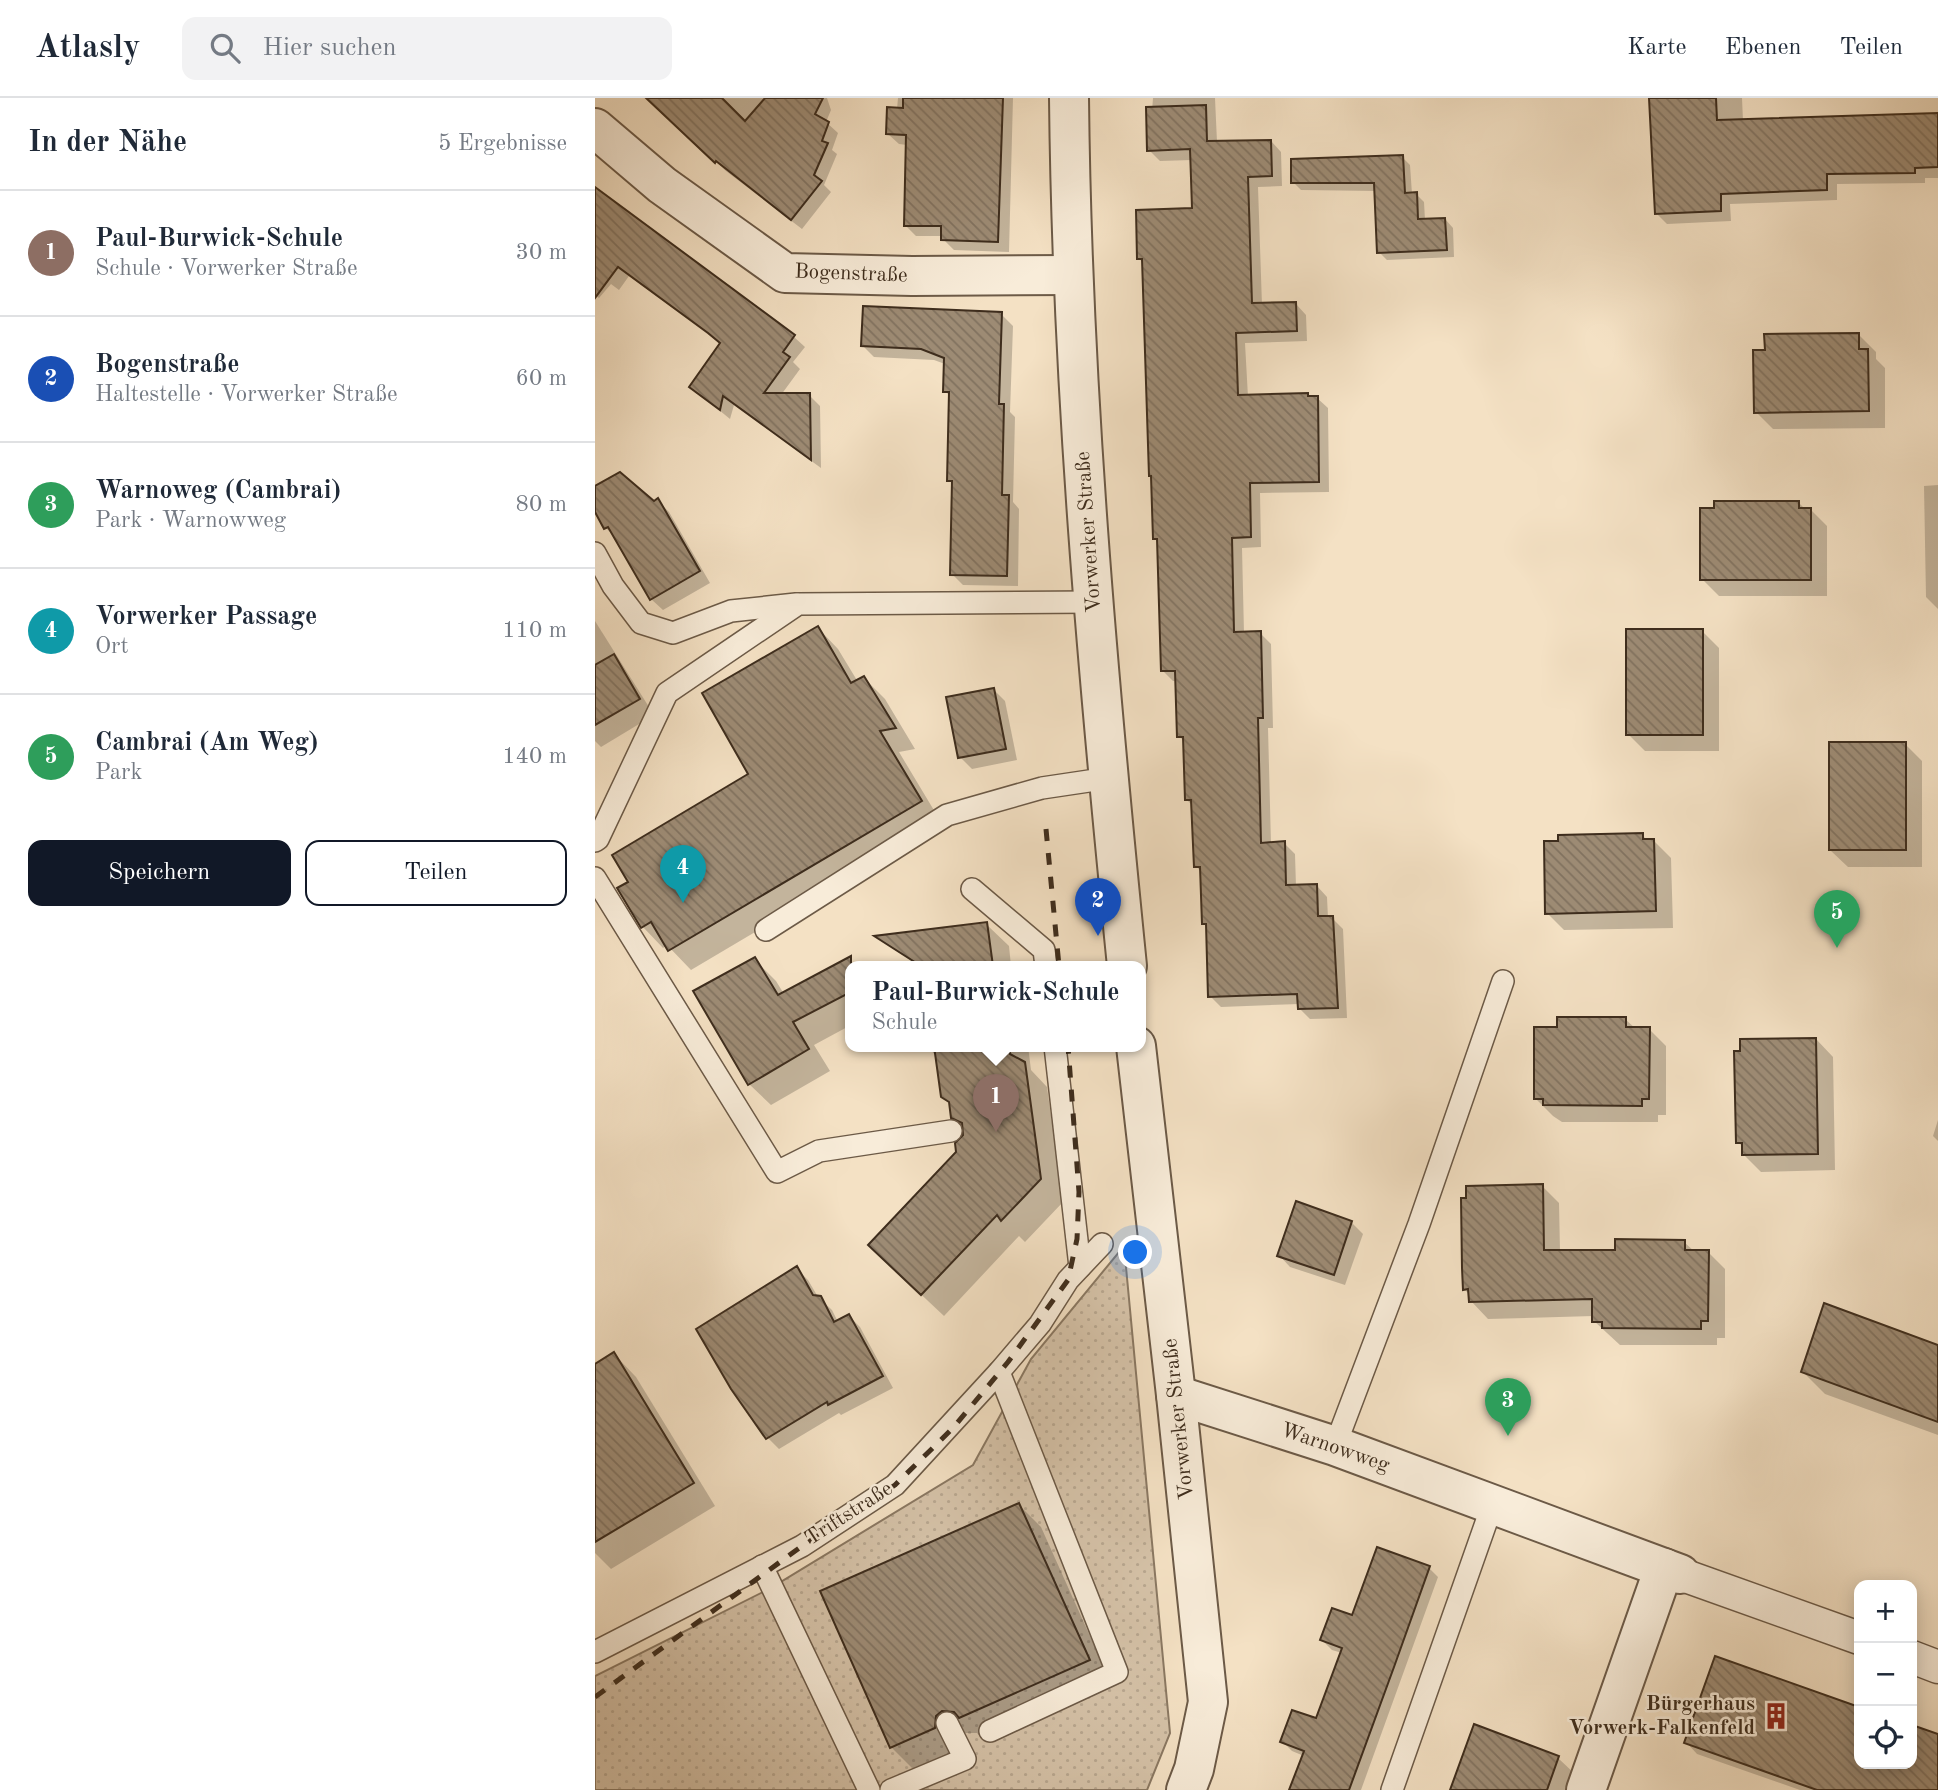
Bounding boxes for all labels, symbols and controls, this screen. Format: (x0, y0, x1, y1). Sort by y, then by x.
search box (182, 17, 672, 80)
icon: search (206, 29, 244, 67)
text: Atlasly (35, 32, 140, 65)
text: Hier suchen (262, 35, 397, 61)
text: Karte (1627, 36, 1687, 60)
text: Ebenen (1725, 36, 1801, 60)
text: Teilen (1839, 36, 1903, 60)
text: In der Nähe (28, 128, 187, 158)
text: 5 Ergebnisse (438, 132, 567, 155)
text: Paul-Burwick-Schule (95, 226, 343, 252)
text: 1 (44, 241, 58, 264)
text: 30 m (516, 241, 567, 264)
text: Schule · Vorwerker Straße (95, 257, 358, 280)
street label: Bogenstraße (794, 262, 908, 286)
text: Bogenstraße (95, 352, 240, 378)
text: 2 (44, 367, 58, 390)
text: 60 m (516, 367, 567, 390)
text: Haltestelle · Vorwerker Straße (95, 383, 398, 406)
street label: Vorwerker Straße (1073, 451, 1105, 613)
text: Warnoweg (Cambrai) (95, 478, 341, 504)
text: 3 (44, 493, 58, 516)
text: 80 m (516, 493, 567, 516)
text: Park · Warnowweg (95, 509, 286, 532)
text: Vorwerker Passage (95, 604, 317, 630)
text: 4 (44, 619, 58, 642)
text: 110 m (502, 619, 567, 642)
text: Ort (95, 635, 129, 658)
text: Cambrai (Am Weg) (95, 730, 318, 756)
text: 5 (44, 745, 58, 768)
text: 140 m (502, 745, 567, 768)
text: Park (95, 761, 142, 784)
button: Speichern (28, 840, 291, 906)
button: Teilen (305, 840, 567, 906)
pin: 4 (660, 845, 706, 903)
pin: 2 (1075, 878, 1121, 936)
pin: 5 (1814, 890, 1860, 948)
popup (845, 961, 1146, 1052)
text: Paul-Burwick-Schule (872, 980, 1119, 1006)
text: Schule (872, 1011, 937, 1034)
pin: 1 (973, 1074, 1019, 1132)
your location (1118, 1235, 1152, 1269)
street label: Vorwerker Straße (1160, 1337, 1198, 1501)
pin: 3 (1485, 1378, 1531, 1436)
street label: Warnowweg (1278, 1420, 1393, 1477)
street label: Triftstraße (801, 1478, 897, 1550)
map controls (1854, 1580, 1917, 1769)
button: + (1854, 1580, 1917, 1643)
button: − (1854, 1643, 1917, 1706)
place label: Bürgerhaus Vorwerk-Falkenfeld (1569, 1694, 1755, 1739)
building icon: Bürgerhaus Vorwerk-Falkenfeld (1761, 1701, 1791, 1731)
button: locate (1854, 1706, 1917, 1769)

